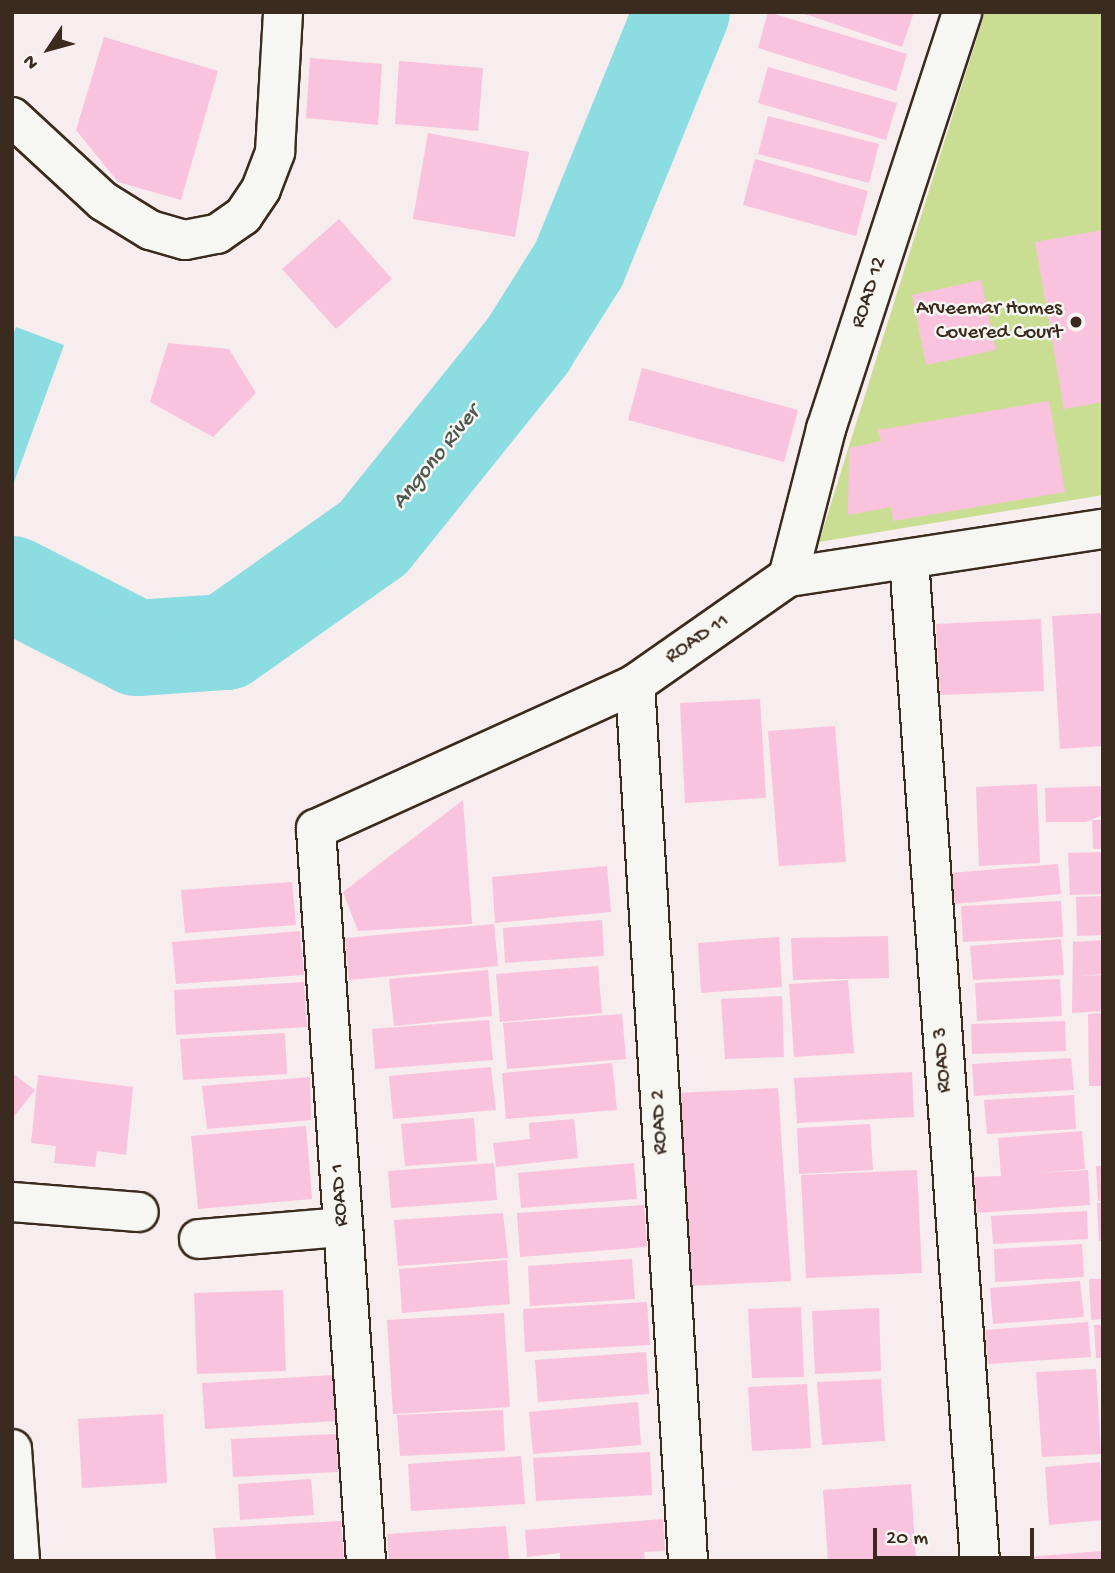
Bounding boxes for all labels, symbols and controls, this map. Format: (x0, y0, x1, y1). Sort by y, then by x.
north arrow (14, 14, 84, 84)
text: N (19, 50, 45, 73)
street label: ROAD 12 (847, 254, 893, 332)
place label: Arveemar Homes Covered Court (916, 297, 1062, 347)
marker: Arveemar Homes Covered Court (1068, 314, 1084, 330)
water label: Angono River (387, 401, 487, 515)
street label: ROAD 11 (661, 609, 735, 671)
street label: ROAD 3 (929, 1026, 959, 1094)
street label: ROAD 2 (647, 1089, 675, 1155)
street label: ROAD 1 (326, 1163, 356, 1227)
scale bar (877, 1514, 1038, 1558)
text: 20 m (886, 1527, 928, 1552)

